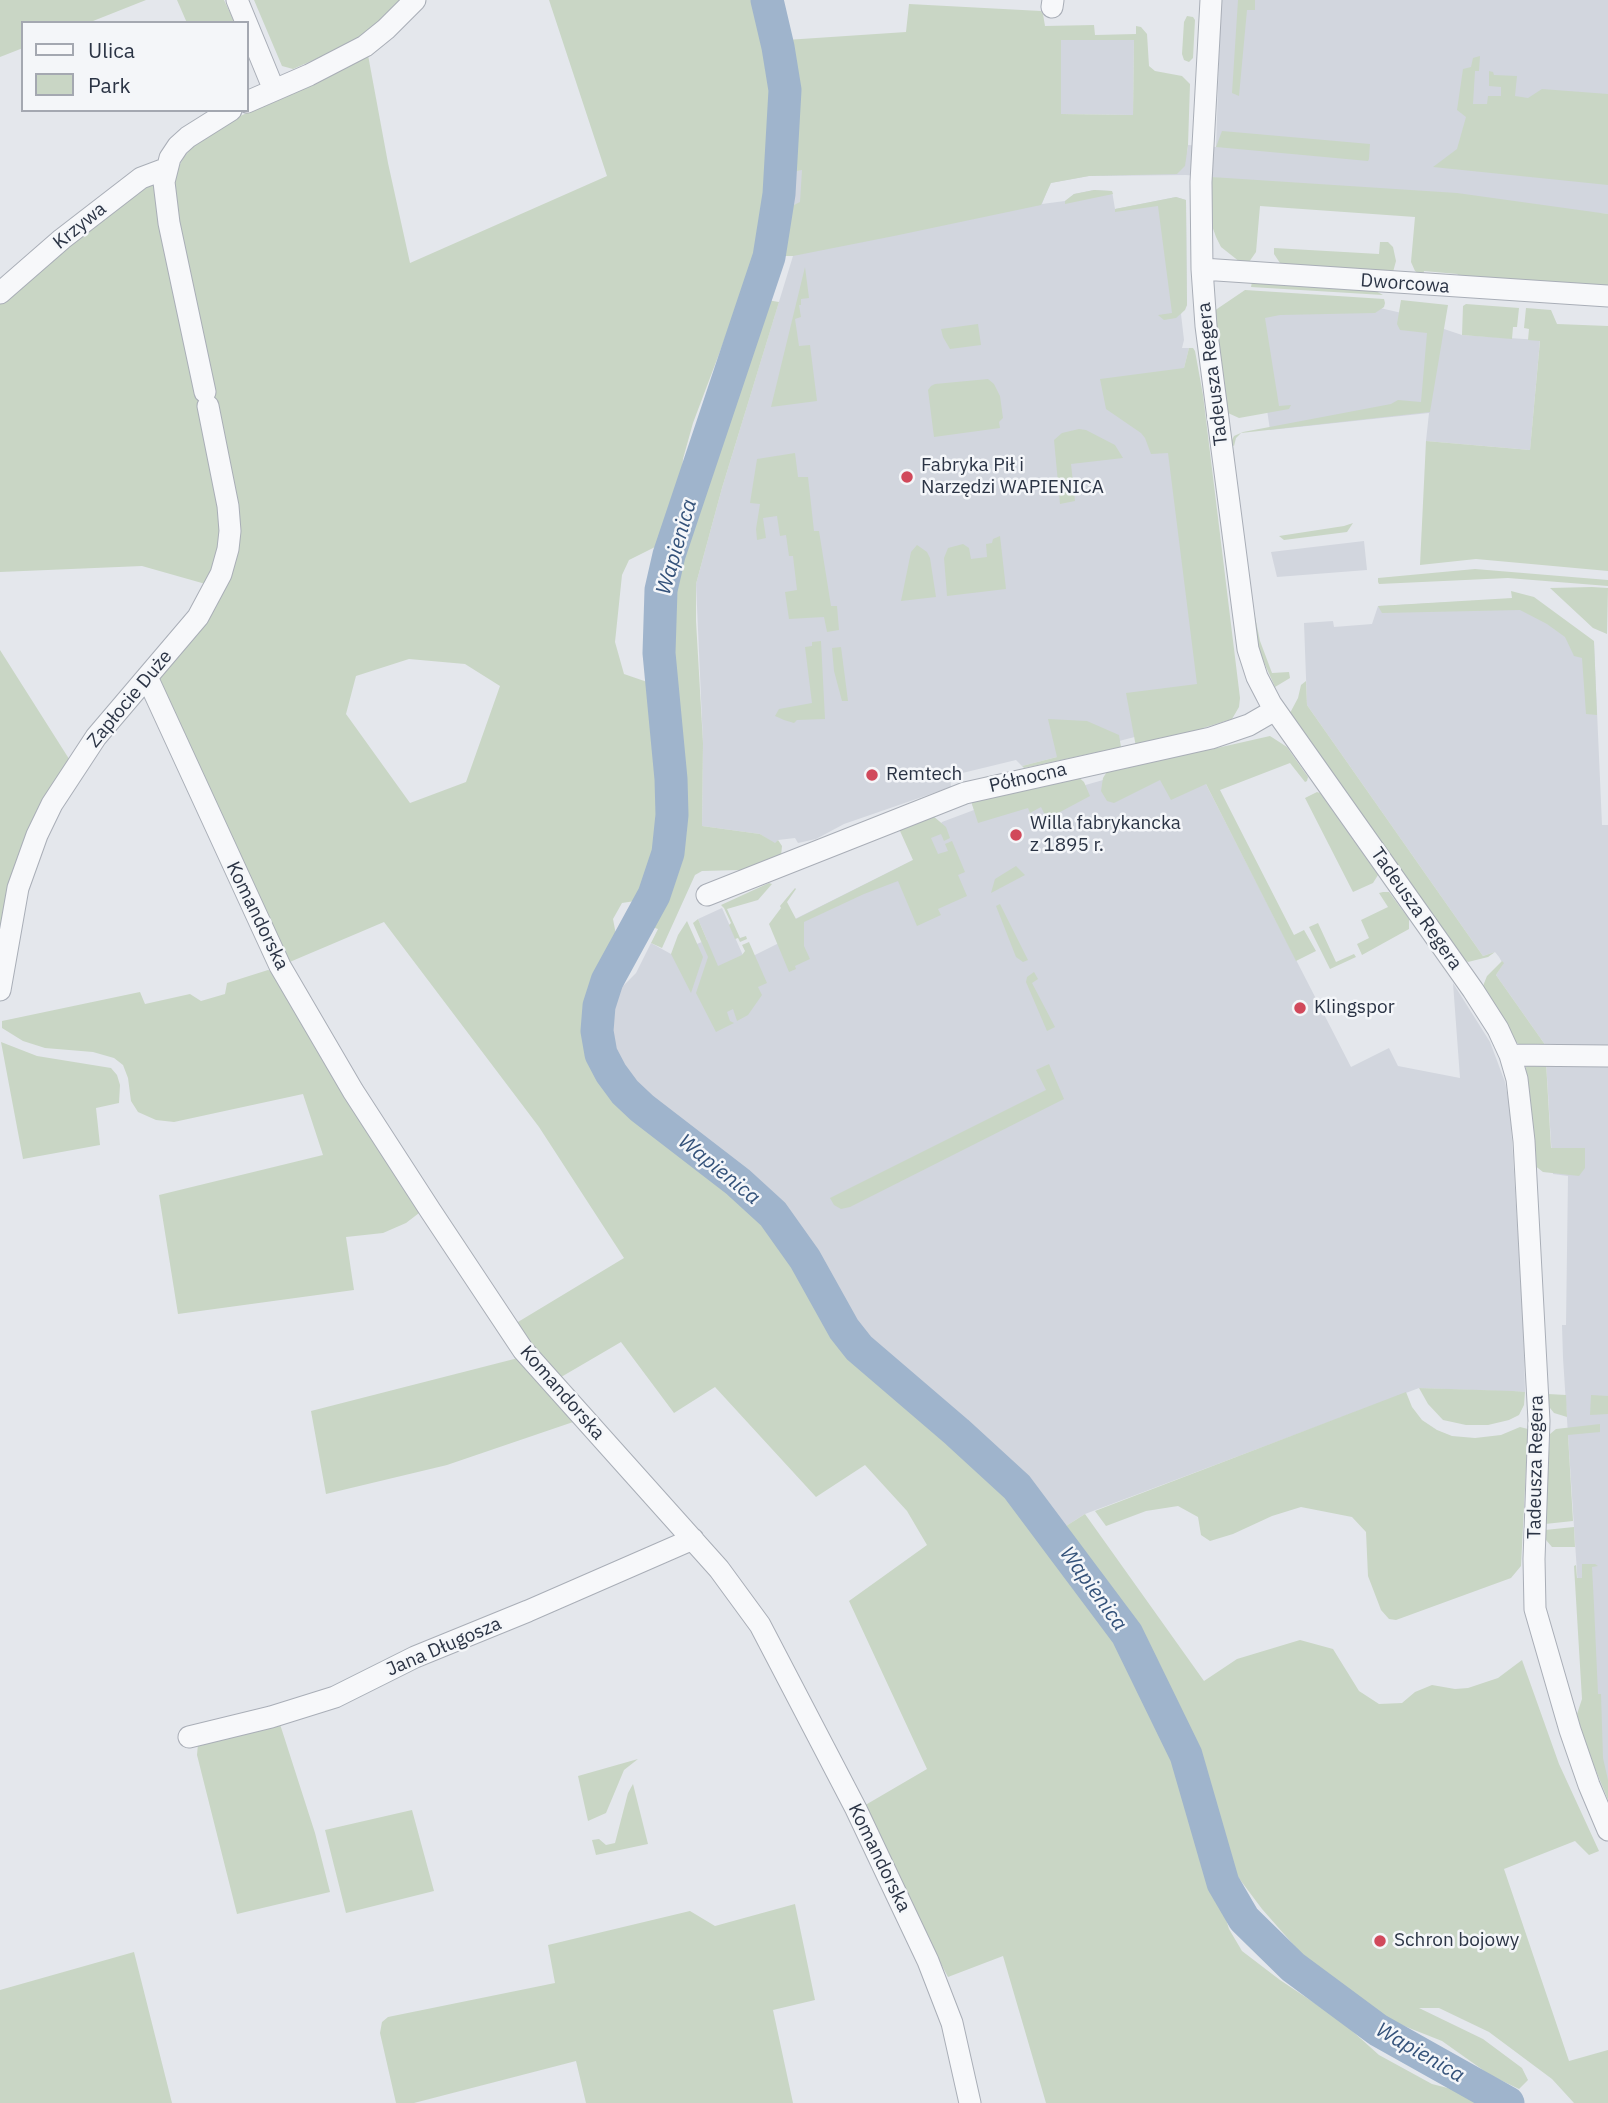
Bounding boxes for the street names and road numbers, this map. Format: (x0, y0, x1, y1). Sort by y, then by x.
street label: Krzywa (49, 198, 111, 254)
street label: Dworcowa (1360, 270, 1450, 298)
street label: Tadeusza Regera (1193, 301, 1233, 447)
street label: Zapłocie Duże (83, 646, 177, 752)
street label: Północna (987, 758, 1069, 798)
street label: Tadeusza Regera (1365, 843, 1467, 975)
street label: Komandorska (221, 858, 293, 974)
street label: Komandorska (515, 1341, 609, 1445)
street label: Tadeusza Regera (1523, 1395, 1549, 1539)
street label: Jana Długosza (383, 1613, 505, 1681)
street label: Komandorska (843, 1800, 915, 1916)

